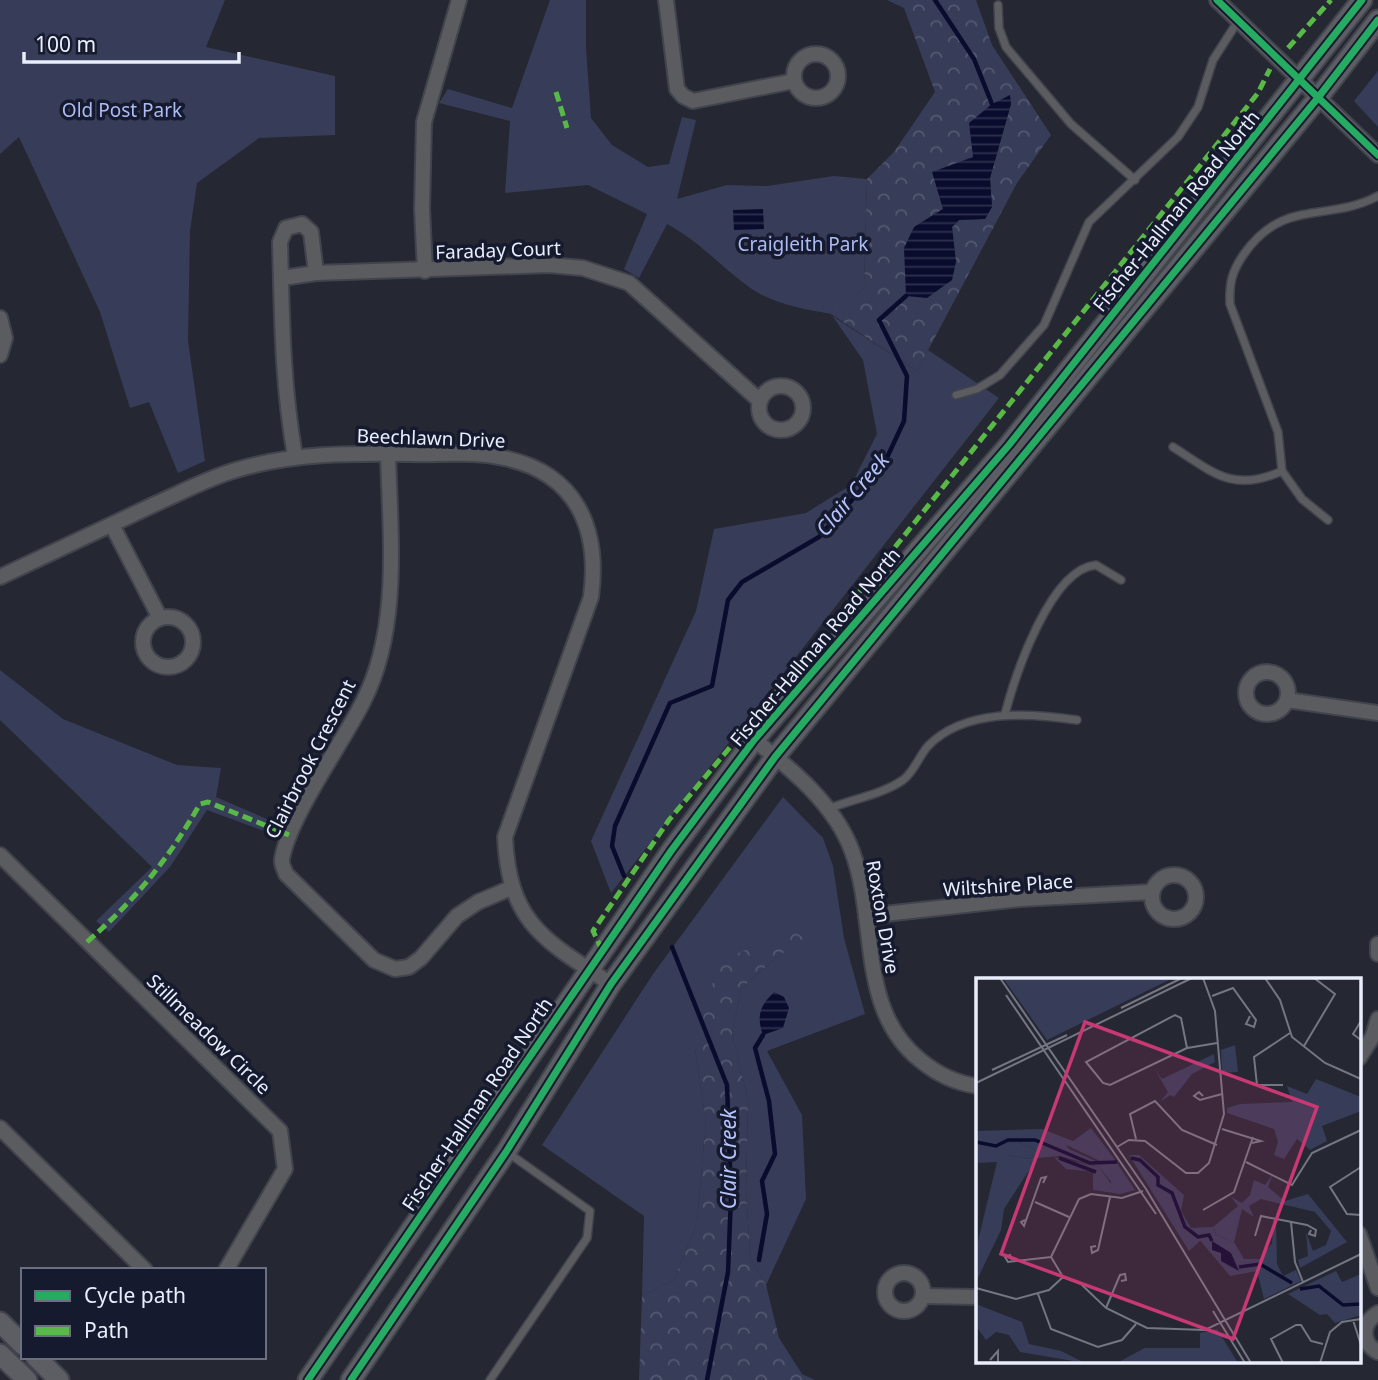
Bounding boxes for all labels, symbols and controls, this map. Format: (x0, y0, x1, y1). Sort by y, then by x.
scale bar (24, 21, 240, 65)
text: 100 m (35, 30, 96, 58)
park label: Old Post Park (62, 97, 182, 123)
street label: Fischer-Hallman Road North (1087, 105, 1265, 317)
park label: Craigleith Park (738, 231, 868, 257)
street label: Faraday Court (435, 235, 561, 265)
street label: Beechlawn Drive (356, 422, 506, 454)
water label: Clair Creek (809, 445, 896, 542)
street label: Fischer-Hallman Road North (724, 542, 906, 752)
street label: Clairbrook Crescent (259, 675, 361, 843)
street label: Roxton Drive (860, 858, 906, 976)
street label: Wiltshire Place (942, 867, 1074, 903)
street label: Stillmeadow Circle (141, 968, 277, 1100)
inset map (976, 978, 1360, 1362)
street label: Fischer-Hallman Road North (396, 992, 558, 1216)
water label: Clair Creek (714, 1107, 742, 1209)
legend (21, 1268, 266, 1359)
text: Cycle path (84, 1281, 186, 1309)
text: Path (84, 1316, 129, 1344)

